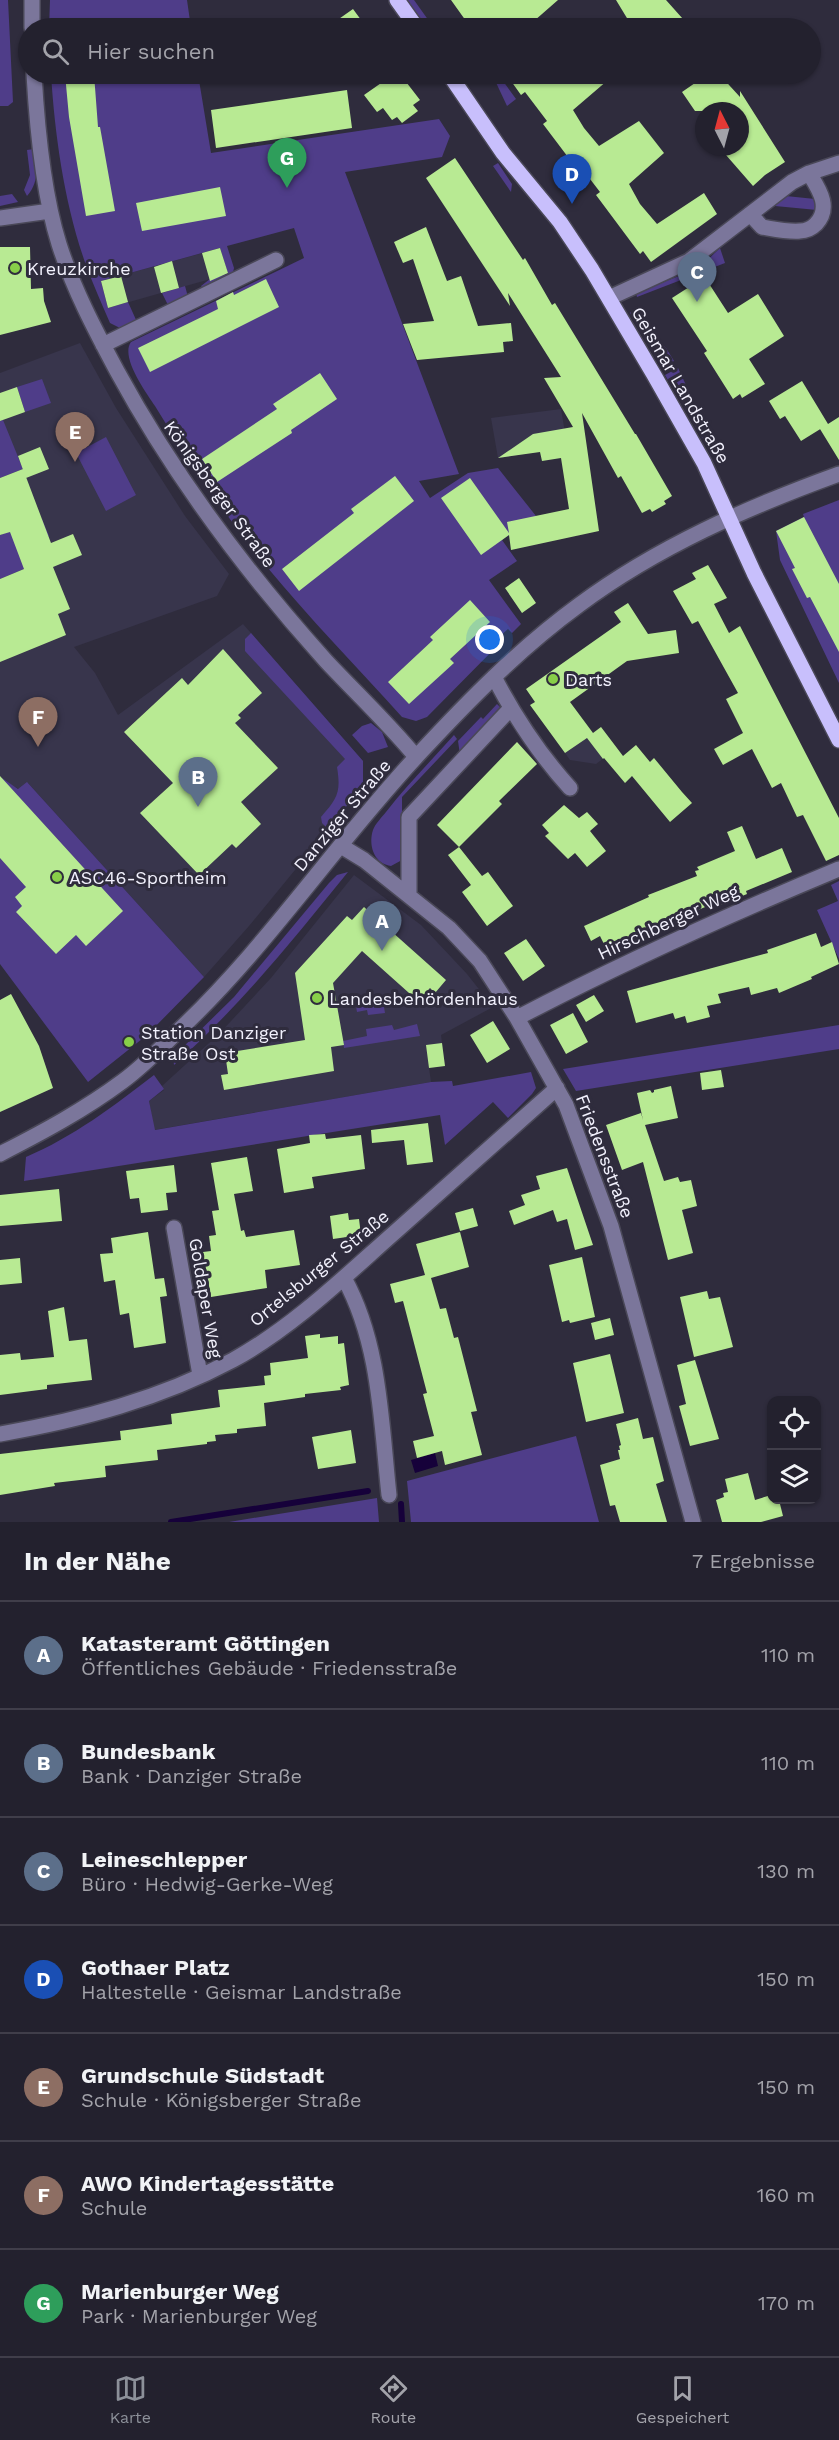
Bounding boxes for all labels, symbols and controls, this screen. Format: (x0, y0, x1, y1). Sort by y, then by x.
search box (18, 18, 821, 84)
icon: search (39, 35, 72, 68)
text: Hier suchen (87, 39, 215, 64)
north arrow (695, 102, 749, 156)
pin: G (268, 138, 306, 188)
pin: D (552, 154, 592, 204)
pin: C (678, 252, 716, 302)
place label: Kreuzkirche (27, 258, 131, 279)
marker: Kreuzkirche (8, 261, 22, 275)
street label: Geismar Landstraße (628, 303, 734, 467)
pin: E (56, 412, 94, 462)
street label: Königsberger Straße (160, 417, 280, 571)
your location (475, 625, 504, 654)
place label: Darts (565, 669, 612, 690)
marker: Darts (546, 672, 560, 686)
pin: F (18, 698, 57, 747)
street label: Danziger Straße (289, 755, 395, 875)
pin: B (178, 758, 218, 807)
place label: ASC46-Sportheim (69, 867, 227, 888)
marker: ASC46-Sportheim (50, 870, 64, 884)
street label: Hirschberger Weg (594, 880, 742, 964)
pin: A (362, 902, 401, 951)
place label: Landesbehördenhaus (329, 988, 518, 1009)
marker: Landesbehördenhaus (310, 991, 324, 1005)
place label: Station Danziger Straße Ost (141, 1022, 286, 1064)
marker: Station Danziger Straße Ost (122, 1035, 136, 1049)
street label: Friedensstraße (572, 1091, 638, 1221)
street label: Ortelsburger Straße (245, 1205, 393, 1331)
street label: Goldaper Weg (185, 1236, 227, 1360)
map controls (767, 1396, 821, 1504)
button: locate (767, 1396, 821, 1450)
button: layers (767, 1450, 821, 1504)
text: In der Nähe (24, 1546, 171, 1576)
text: 7 Ergebnisse (692, 1549, 815, 1573)
text: Katasteramt Göttingen (81, 1631, 330, 1656)
text: A (37, 1643, 50, 1667)
text: 110 m (761, 1643, 815, 1667)
text: Öffentliches Gebäude · Friedensstraße (81, 1656, 457, 1680)
text: Bundesbank (81, 1739, 215, 1764)
text: B (37, 1751, 50, 1775)
text: 110 m (761, 1751, 815, 1775)
text: Bank · Danziger Straße (81, 1764, 302, 1788)
text: Leineschlepper (81, 1847, 247, 1872)
text: C (37, 1859, 50, 1883)
text: 130 m (757, 1859, 815, 1883)
text: Büro · Hedwig-Gerke-Weg (81, 1872, 333, 1896)
text: Gothaer Platz (81, 1955, 230, 1980)
text: D (36, 1967, 51, 1991)
text: 150 m (757, 1967, 815, 1991)
text: Haltestelle · Geismar Landstraße (81, 1980, 402, 2004)
text: Grundschule Südstadt (81, 2063, 324, 2088)
text: E (37, 2075, 50, 2099)
text: 150 m (757, 2075, 815, 2099)
text: Schule · Königsberger Straße (81, 2088, 361, 2112)
text: AWO Kindertagesstätte (81, 2171, 334, 2196)
text: F (37, 2183, 50, 2207)
text: 160 m (757, 2183, 815, 2207)
text: Schule (81, 2196, 147, 2220)
text: Marienburger Weg (81, 2279, 279, 2304)
text: G (36, 2291, 51, 2315)
text: 170 m (758, 2291, 815, 2315)
text: Park · Marienburger Weg (81, 2304, 317, 2328)
tab: Karte (110, 2372, 151, 2427)
tab: Route (370, 2372, 416, 2427)
tab: Gespeichert (636, 2372, 729, 2427)

